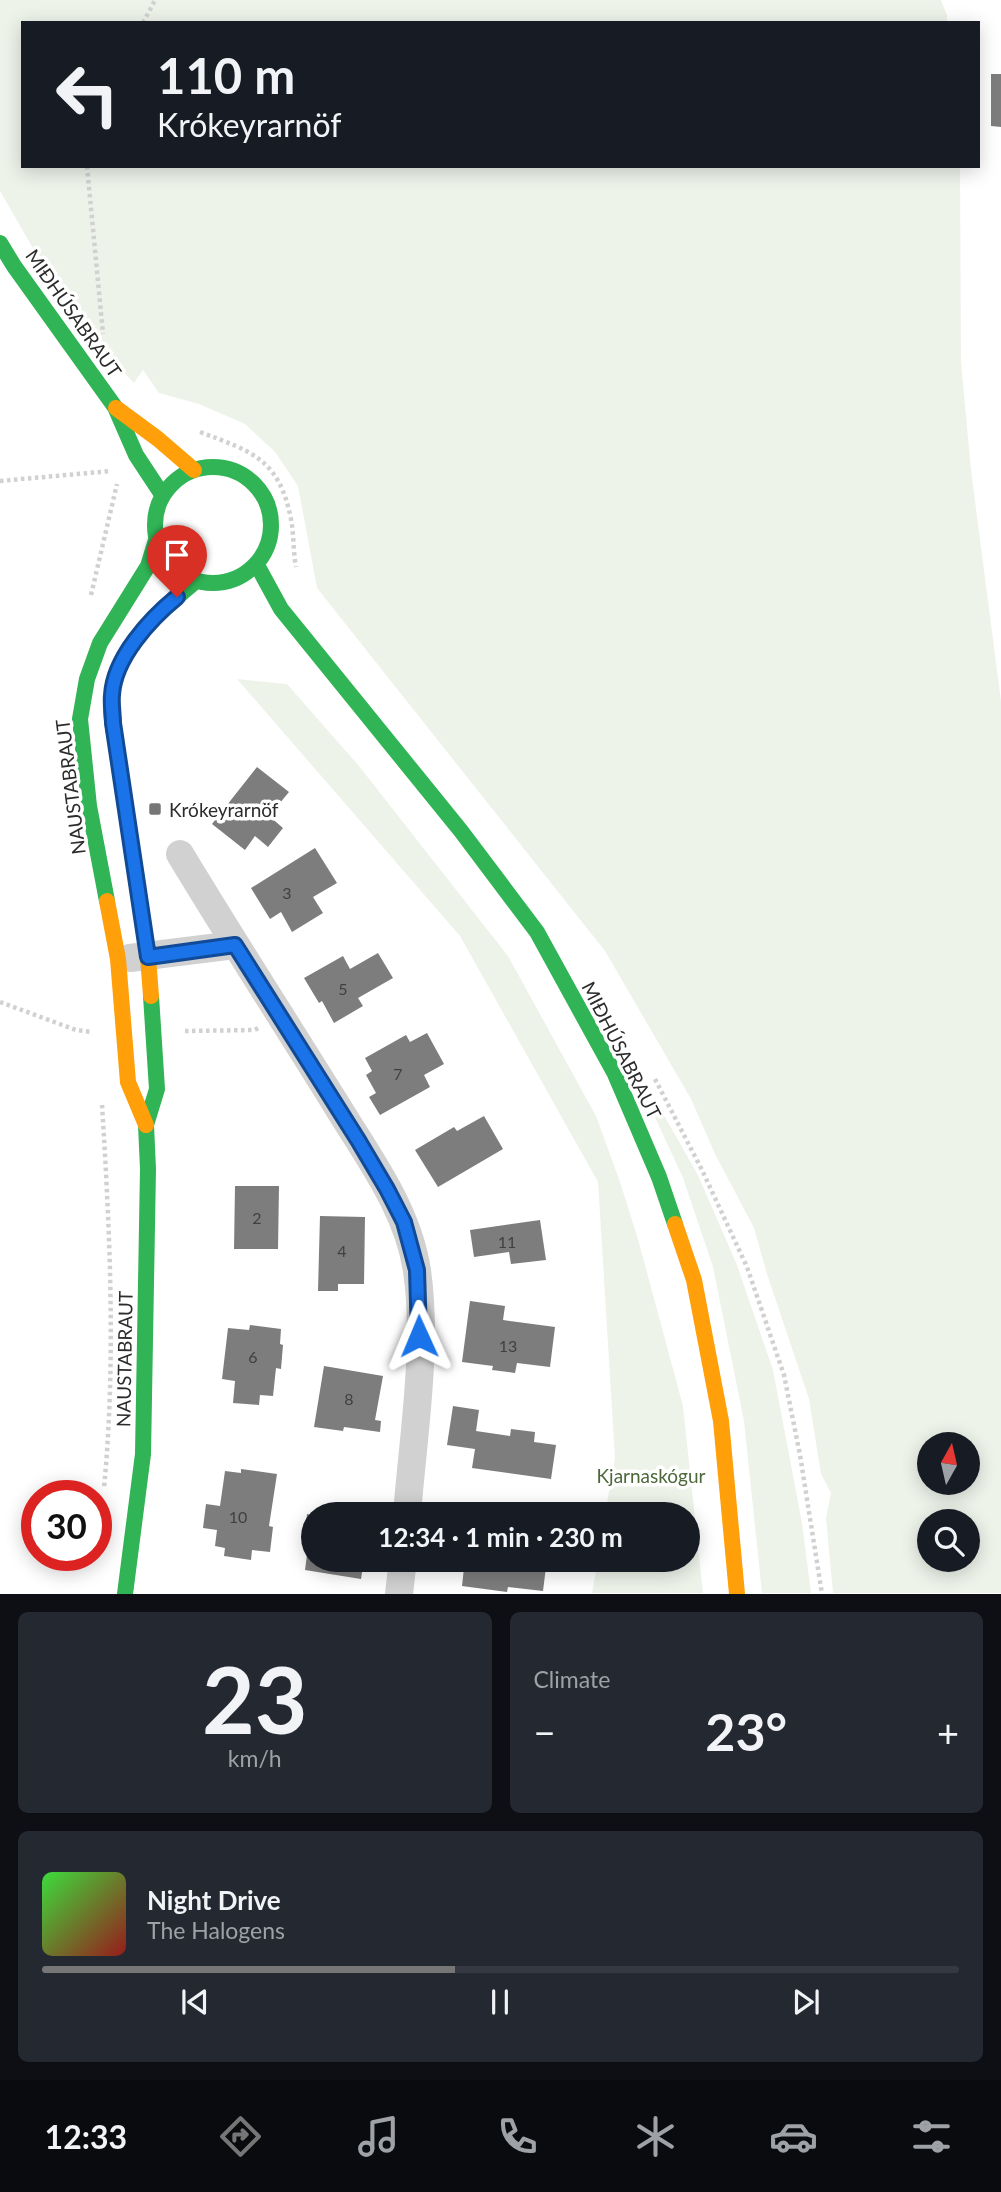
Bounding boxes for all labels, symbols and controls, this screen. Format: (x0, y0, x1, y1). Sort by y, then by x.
text: 110 m (157, 46, 295, 104)
icon: left (42, 49, 133, 140)
text: Krókeyrarnöf (157, 105, 341, 144)
street label: MIÐHÚSABRAUT (21, 245, 127, 381)
pin (147, 525, 207, 597)
icon: arrive (158, 536, 196, 574)
street label: NAUSTABRAUT (50, 718, 90, 856)
place label: Krókeyrarnöf (169, 798, 279, 821)
marker: Krókeyrarnöf (147, 801, 163, 817)
house number: 3 (282, 883, 292, 902)
street label: MIÐHÚSABRAUT (577, 978, 667, 1122)
house number: 5 (338, 979, 348, 998)
house number: 7 (393, 1064, 403, 1083)
house number: 2 (252, 1208, 262, 1227)
house number: 11 (498, 1232, 516, 1251)
house number: 4 (337, 1241, 347, 1260)
street label: NAUSTABRAUT (111, 1291, 137, 1427)
position arrow (382, 1299, 456, 1373)
house number: 13 (499, 1336, 517, 1355)
house number: 6 (248, 1347, 258, 1366)
house number: 8 (344, 1389, 354, 1408)
north arrow (917, 1432, 980, 1494)
map controls (917, 1432, 980, 1572)
park label: Kjarnaskógur (596, 1464, 706, 1487)
speed limit sign: 30 (21, 1480, 112, 1571)
house number: 10 (229, 1507, 247, 1526)
button: search (917, 1509, 980, 1572)
text: 12:34 · 1 min · 230 m (378, 1521, 623, 1553)
text: 23 (202, 1644, 308, 1753)
text: Climate (534, 1665, 610, 1693)
text: 23° (705, 1700, 787, 1762)
text: − (534, 1709, 556, 1755)
text: + (937, 1709, 959, 1755)
text: km/h (228, 1744, 282, 1772)
text: Night Drive (147, 1884, 281, 1916)
text: The Halogens (147, 1916, 285, 1944)
icon: previous (176, 1983, 214, 2021)
icon: pause (481, 1983, 519, 2021)
icon: next (787, 1983, 825, 2021)
icon: directions (216, 2112, 265, 2161)
icon: music (354, 2112, 403, 2161)
icon: phone (493, 2112, 542, 2161)
icon: climate (631, 2112, 680, 2161)
icon: car (769, 2112, 818, 2161)
icon: filters (907, 2112, 956, 2161)
text: 12:33 (45, 2117, 127, 2156)

